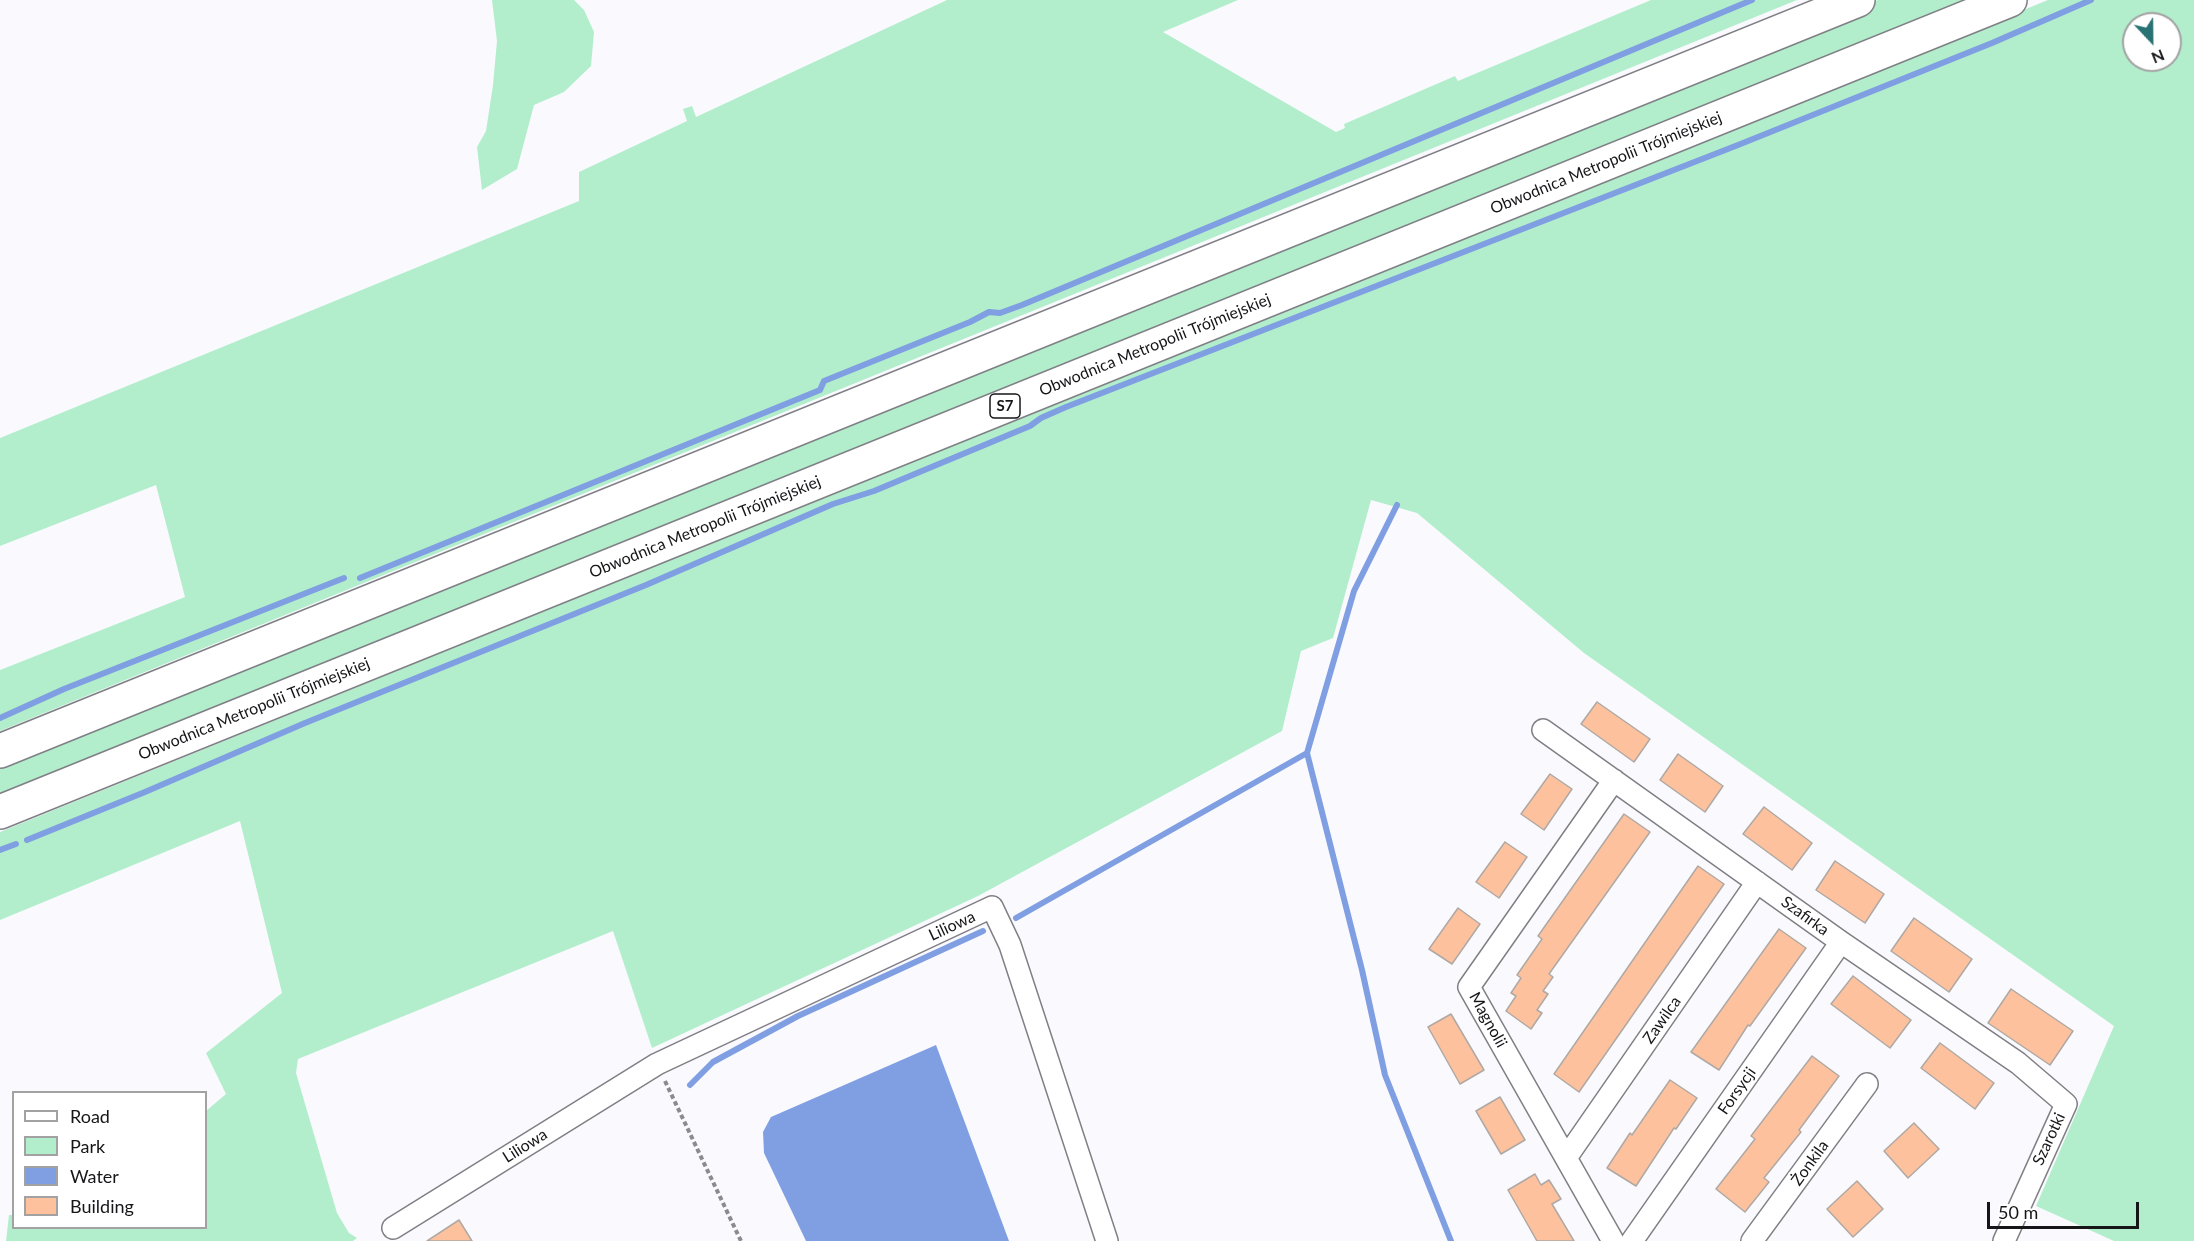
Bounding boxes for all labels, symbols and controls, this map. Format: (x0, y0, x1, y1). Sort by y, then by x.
north arrow (2122, 12, 2182, 72)
text: N (2149, 46, 2167, 68)
street label: Obwodnica Metropolii Trójmiejskiej (1487, 108, 1725, 218)
street label: Obwodnica Metropolii Trójmiejskiej (1036, 290, 1274, 400)
road number: S7 (990, 394, 1020, 418)
street label: Obwodnica Metropolii Trójmiejskiej (586, 472, 824, 582)
street label: Obwodnica Metropolii Trójmiejskiej (135, 654, 373, 764)
street label: Szafirka (1777, 892, 1833, 940)
street label: Liliowa (926, 907, 978, 945)
street label: Magnolii (1465, 989, 1511, 1051)
street label: Zawilca (1639, 993, 1685, 1047)
street label: Forsycji (1714, 1064, 1760, 1118)
legend (12, 1091, 207, 1229)
text: Road (70, 1105, 110, 1127)
street label: Szarotki (2029, 1110, 2069, 1168)
street label: Liliowa (499, 1125, 551, 1167)
text: Park (70, 1135, 105, 1157)
street label: Żonkila (1787, 1137, 1833, 1189)
text: Water (70, 1165, 119, 1187)
scale bar (1990, 1190, 2142, 1228)
text: Building (70, 1195, 134, 1217)
text: 50 m (1998, 1201, 2038, 1223)

